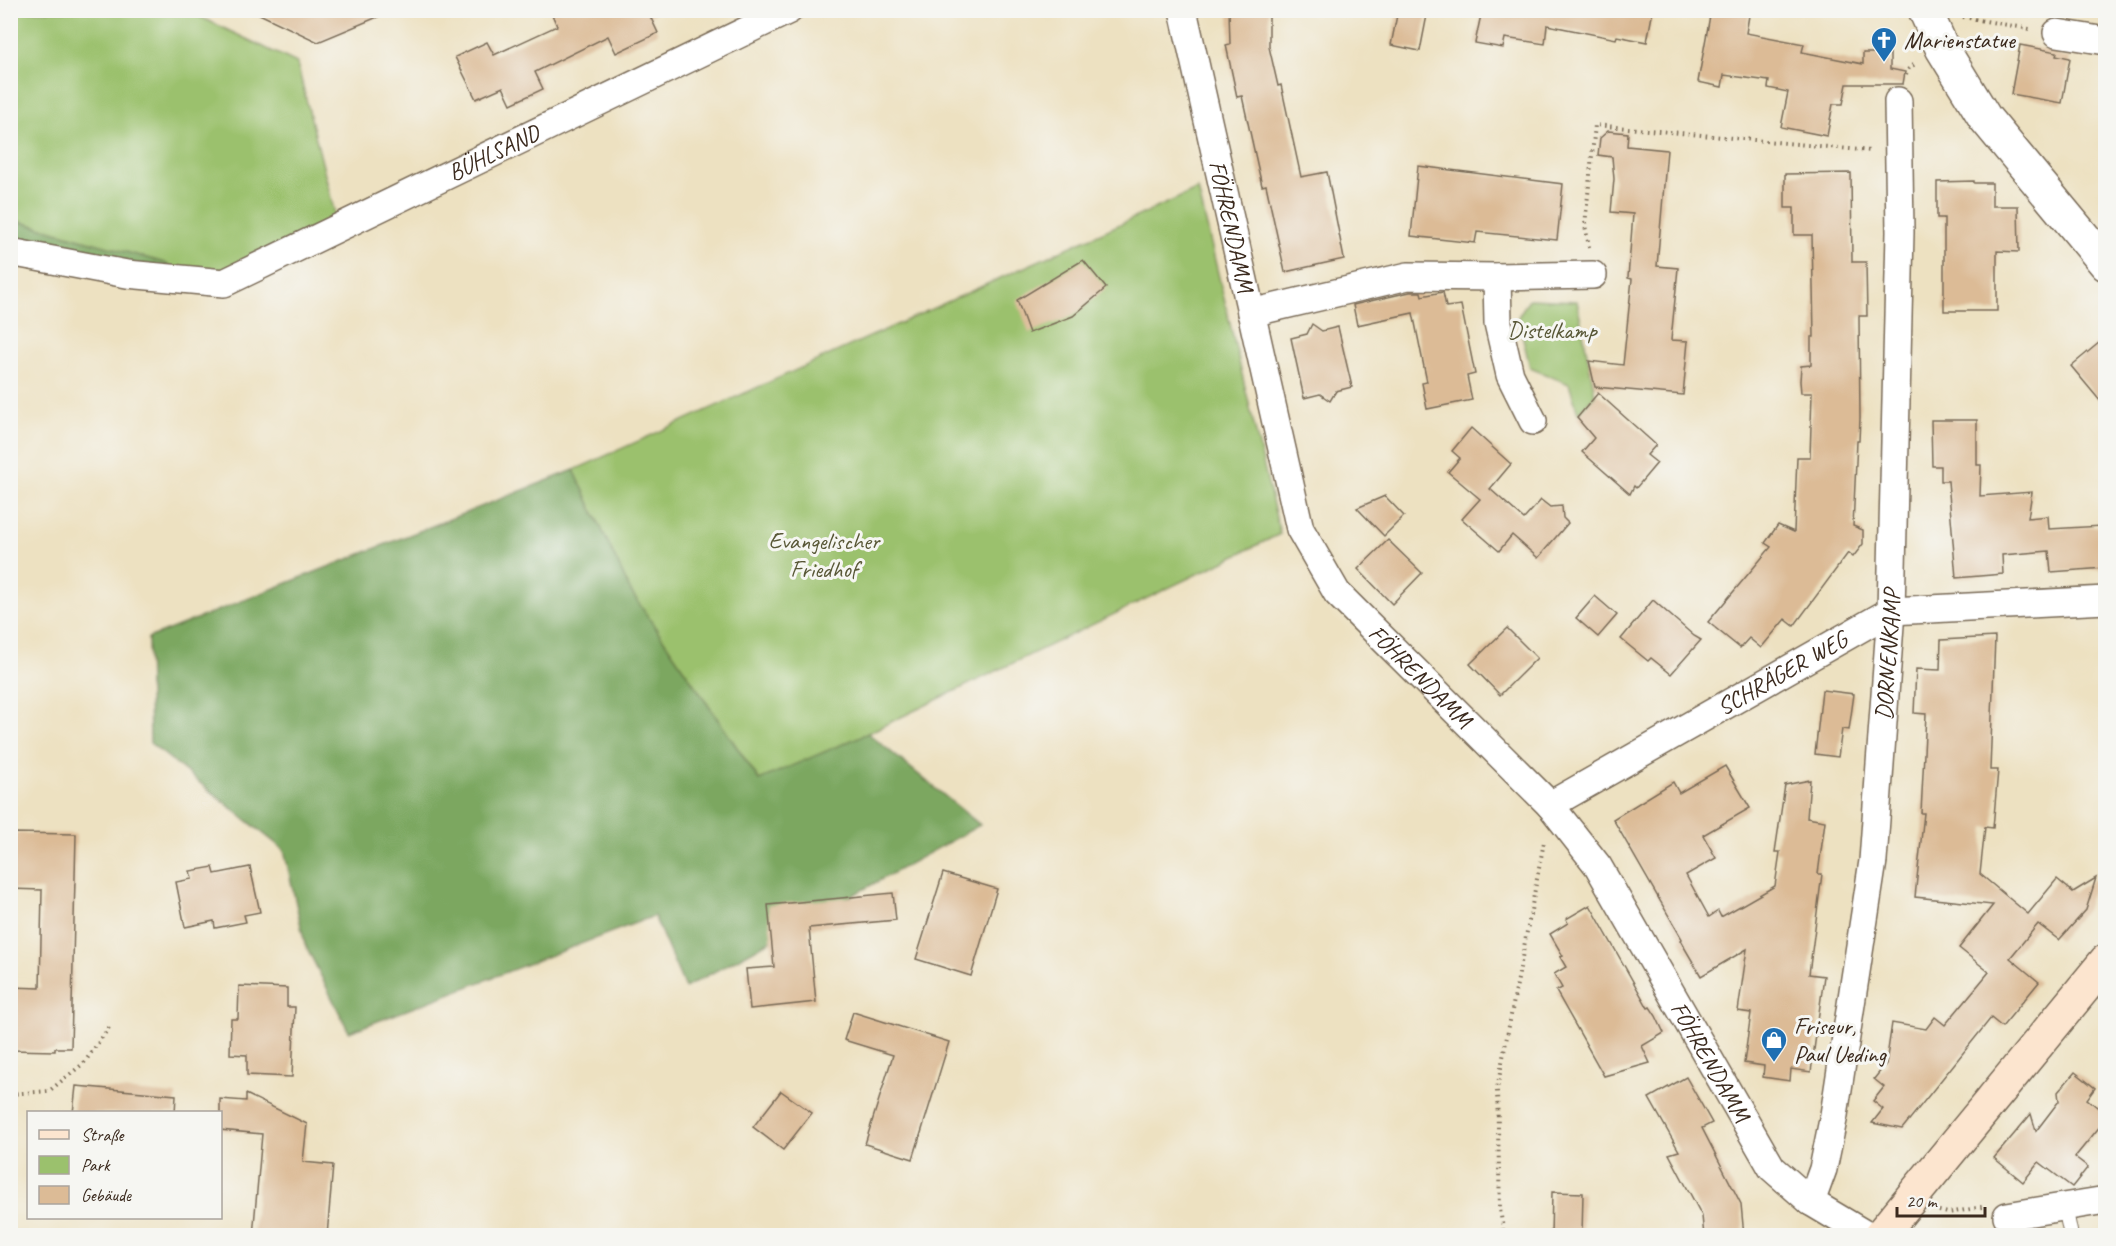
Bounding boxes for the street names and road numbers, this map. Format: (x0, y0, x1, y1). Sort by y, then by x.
street label: BÜHLSAND (443, 117, 546, 188)
street label: FÖHRENDAMM (1202, 158, 1262, 297)
street label: DORNENKAMP (1868, 585, 1907, 721)
street label: FÖHRENDAMM (1362, 618, 1480, 736)
street label: SCHRÄGER WEG (1712, 623, 1854, 722)
street label: FÖHRENDAMM (1664, 996, 1758, 1129)

